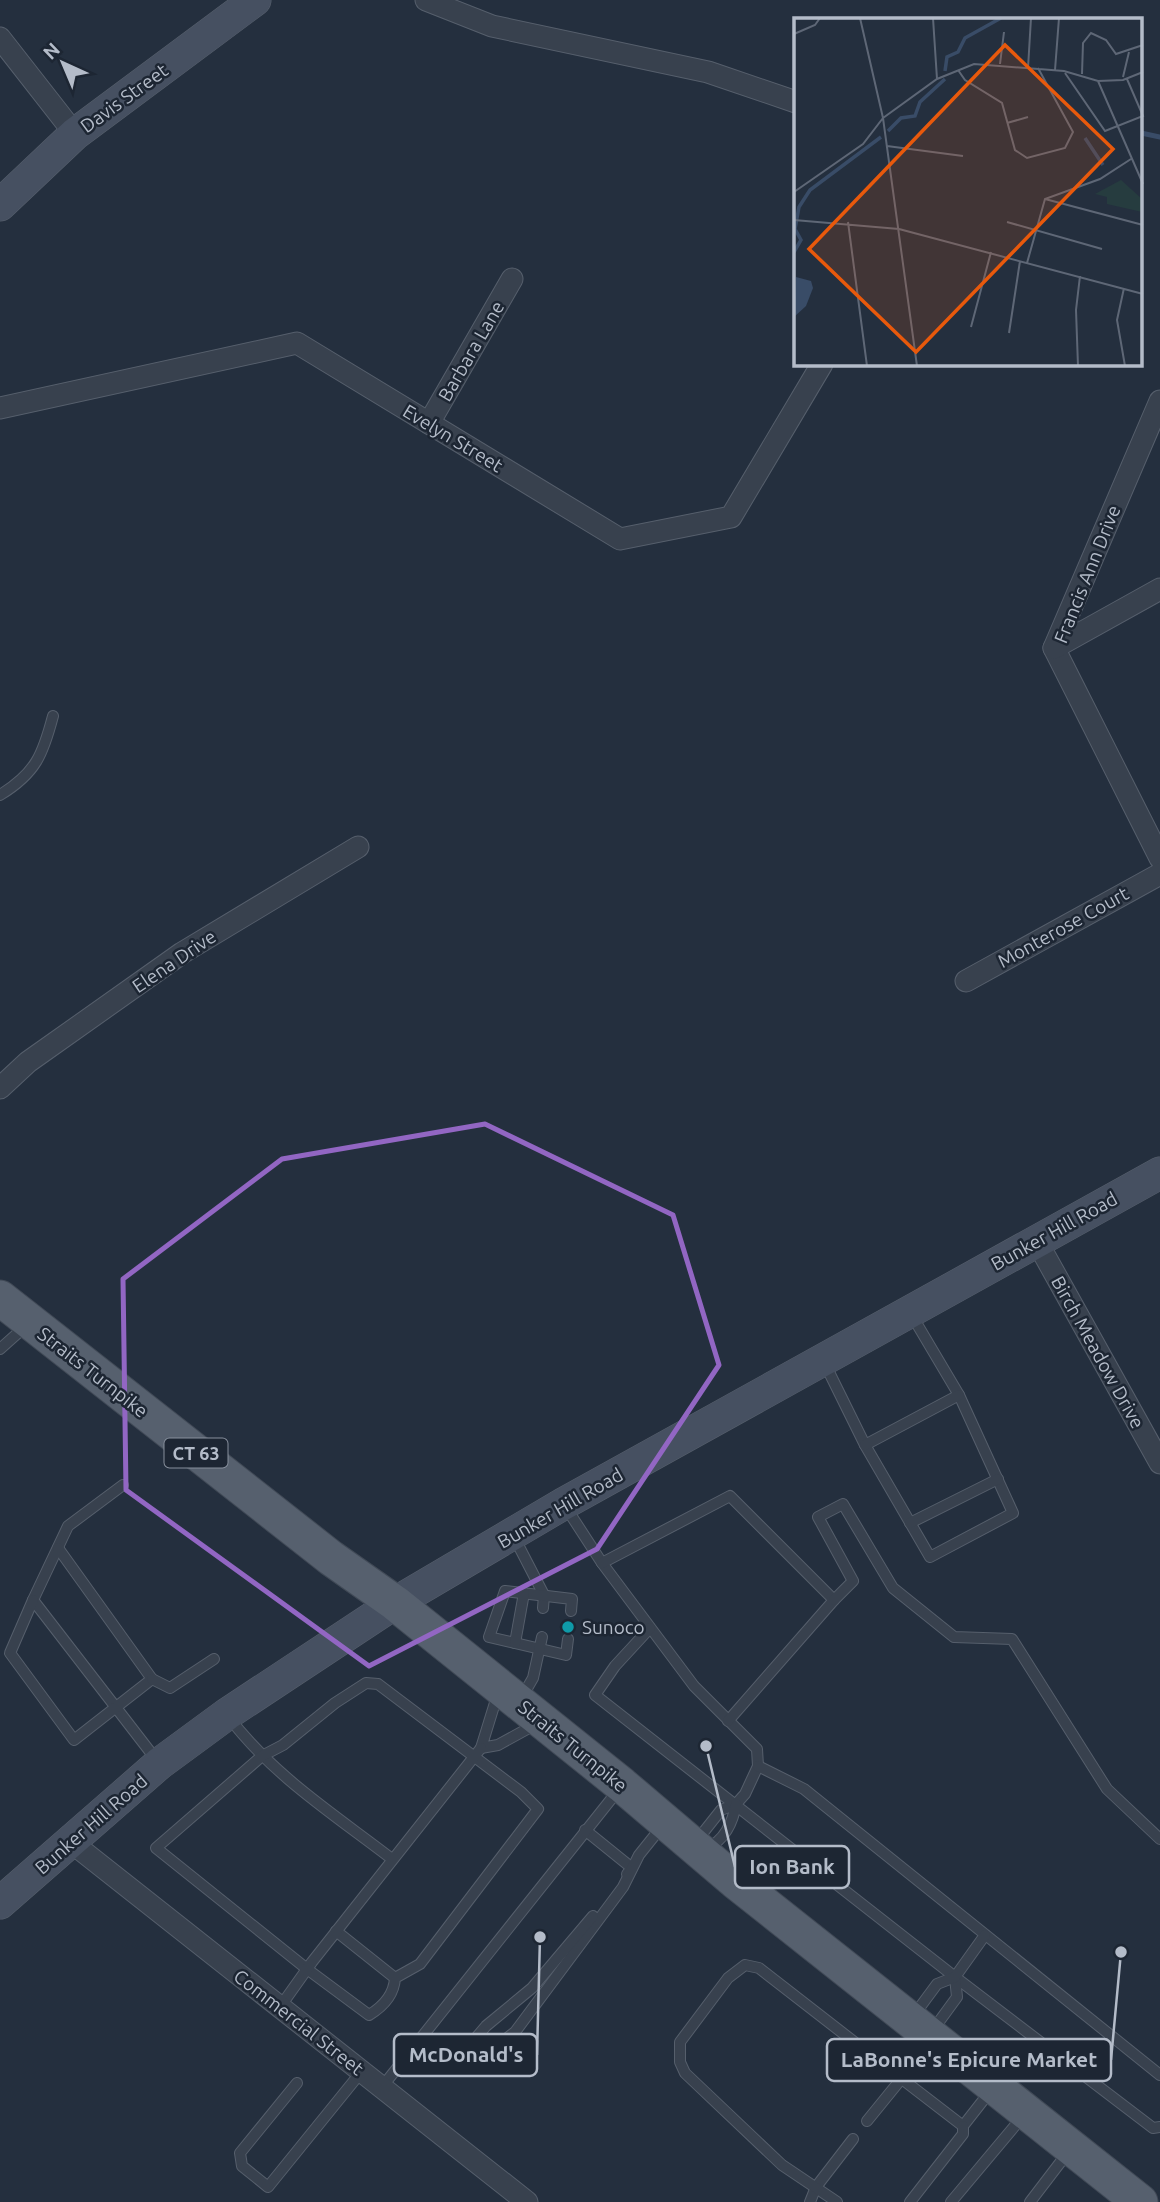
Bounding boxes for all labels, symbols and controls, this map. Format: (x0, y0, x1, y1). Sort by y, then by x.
inset map (794, 18, 1142, 366)
north arrow (28, 28, 98, 98)
text: N (38, 38, 64, 64)
street label: Davis Street (76, 59, 172, 137)
street label: Barbara Lane (433, 297, 509, 405)
street label: Evelyn Street (399, 400, 507, 477)
street label: Francis Ann Drive (1049, 502, 1125, 646)
street label: Monterose Court (994, 882, 1133, 972)
street label: Elena Drive (128, 925, 220, 997)
street label: Bunker Hill Road (987, 1187, 1121, 1275)
street label: Birch Meadow Drive (1047, 1272, 1149, 1432)
street label: Straits Turnpike (34, 1322, 152, 1422)
road number: CT 63 (164, 1438, 228, 1468)
street label: Bunker Hill Road (493, 1463, 627, 1553)
place label: Sunoco (582, 1616, 645, 1638)
marker: Sunoco (560, 1619, 576, 1635)
street label: Straits Turnpike (514, 1695, 632, 1797)
street label: Bunker Hill Road (31, 1769, 151, 1879)
callout: Ion Bank (735, 1846, 849, 1888)
text: Ion Bank (749, 1854, 835, 1878)
street label: Commercial Street (230, 1964, 369, 2080)
callout: McDonald's (394, 2034, 537, 2076)
callout: LaBonne's Epicure Market (827, 2039, 1111, 2081)
text: McDonald's (409, 2042, 523, 2066)
text: LaBonne's Epicure Market (841, 2047, 1097, 2071)

